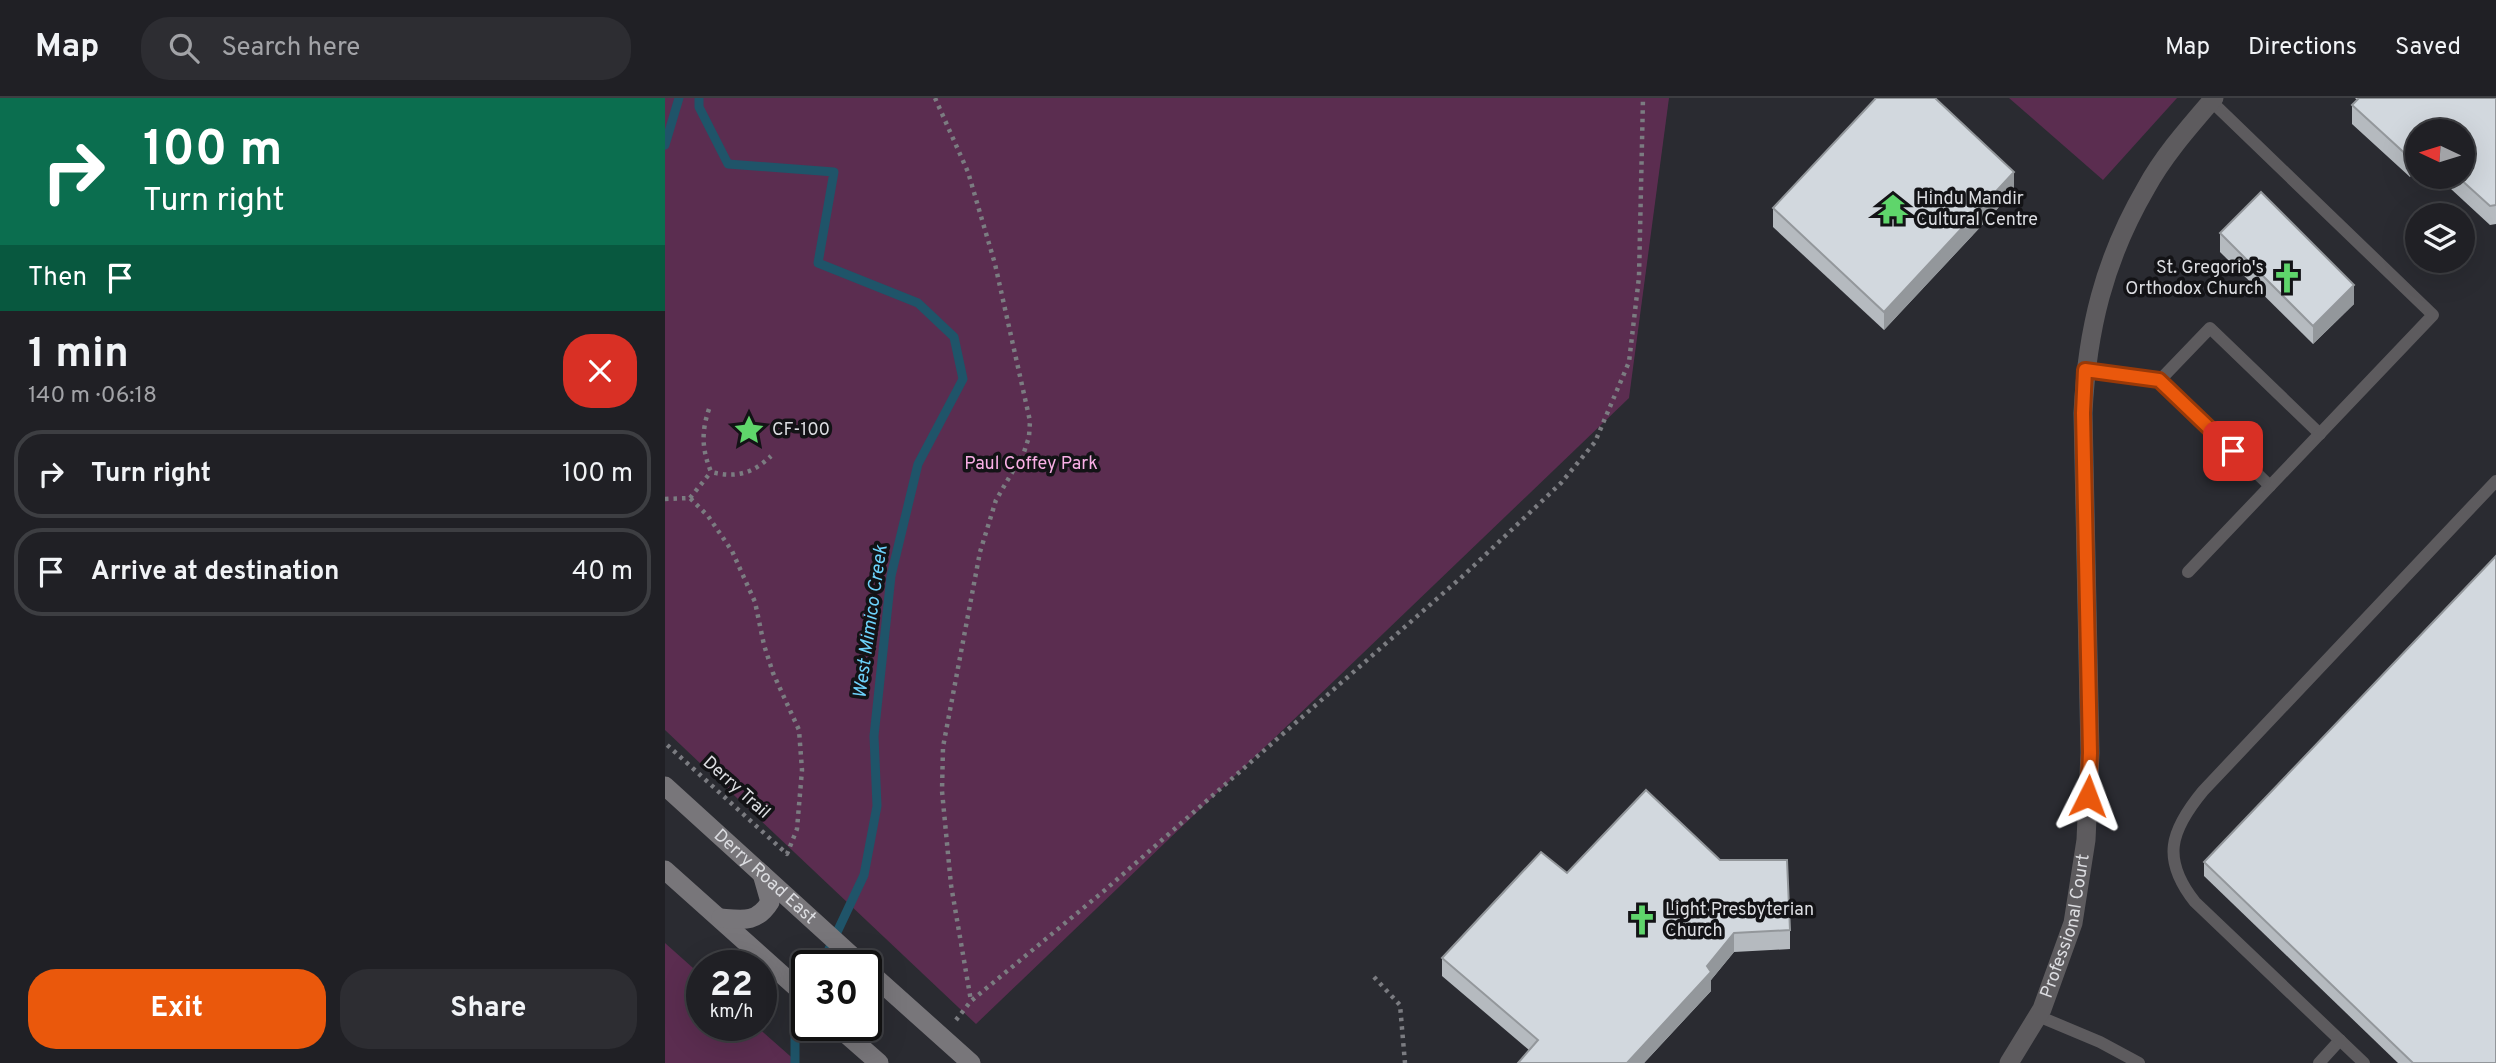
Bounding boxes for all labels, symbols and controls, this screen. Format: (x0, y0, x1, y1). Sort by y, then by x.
search box (141, 17, 631, 80)
text: Map (35, 27, 99, 69)
icon: search (165, 29, 203, 67)
text: Search here (221, 32, 360, 65)
text: Map (2165, 33, 2210, 63)
text: Directions (2248, 33, 2357, 63)
text: Saved (2395, 33, 2461, 63)
north arrow (2405, 119, 2475, 189)
map controls (2405, 119, 2475, 273)
text: 100 m (143, 121, 282, 183)
icon: right (28, 126, 119, 217)
text: Turn right (143, 182, 285, 222)
place label: Hindu Mandir Cultural Centre (1916, 188, 2038, 232)
temple icon: Hindu Mandir Cultural Centre (1876, 192, 1910, 226)
button: layers (2405, 203, 2475, 273)
place label: St. Gregorio's Orthodox Church (2125, 257, 2264, 301)
icon: arrive (101, 259, 139, 297)
church icon: St. Gregorio's Orthodox Church (2270, 261, 2304, 295)
text: Then (28, 262, 87, 295)
text: 1 min (28, 329, 129, 382)
button: close (563, 334, 637, 408)
text: 140 m · 06:18 (28, 382, 157, 411)
place icon: CF-100 (732, 413, 766, 447)
place label: CF-100 (772, 419, 830, 442)
pin (2203, 421, 2263, 481)
icon: arrive (2214, 432, 2252, 470)
park label: Paul Coffey Park (964, 453, 1098, 476)
icon: right (32, 455, 70, 493)
text: Turn right (91, 458, 211, 491)
text: 100 m (562, 458, 633, 491)
water label: West Mimico Creek (848, 543, 894, 700)
icon: arrive (32, 553, 70, 591)
text: Arrive at destination (91, 556, 339, 589)
text: 40 m (572, 556, 633, 589)
street label: Derry Trail (697, 752, 775, 824)
position arrow (2051, 759, 2125, 833)
street label: Derry Road East (709, 824, 821, 929)
street label: Professional Court (2035, 852, 2095, 1001)
place label: Light Presbyterian Church (1665, 899, 1814, 943)
church icon: Light Presbyterian Church (1625, 903, 1659, 937)
speed limit sign: 30 (791, 950, 882, 1041)
text: 22 (710, 964, 753, 1008)
button: Exit (28, 969, 326, 1049)
button: Share (340, 969, 637, 1049)
text: km/h (710, 1001, 753, 1024)

